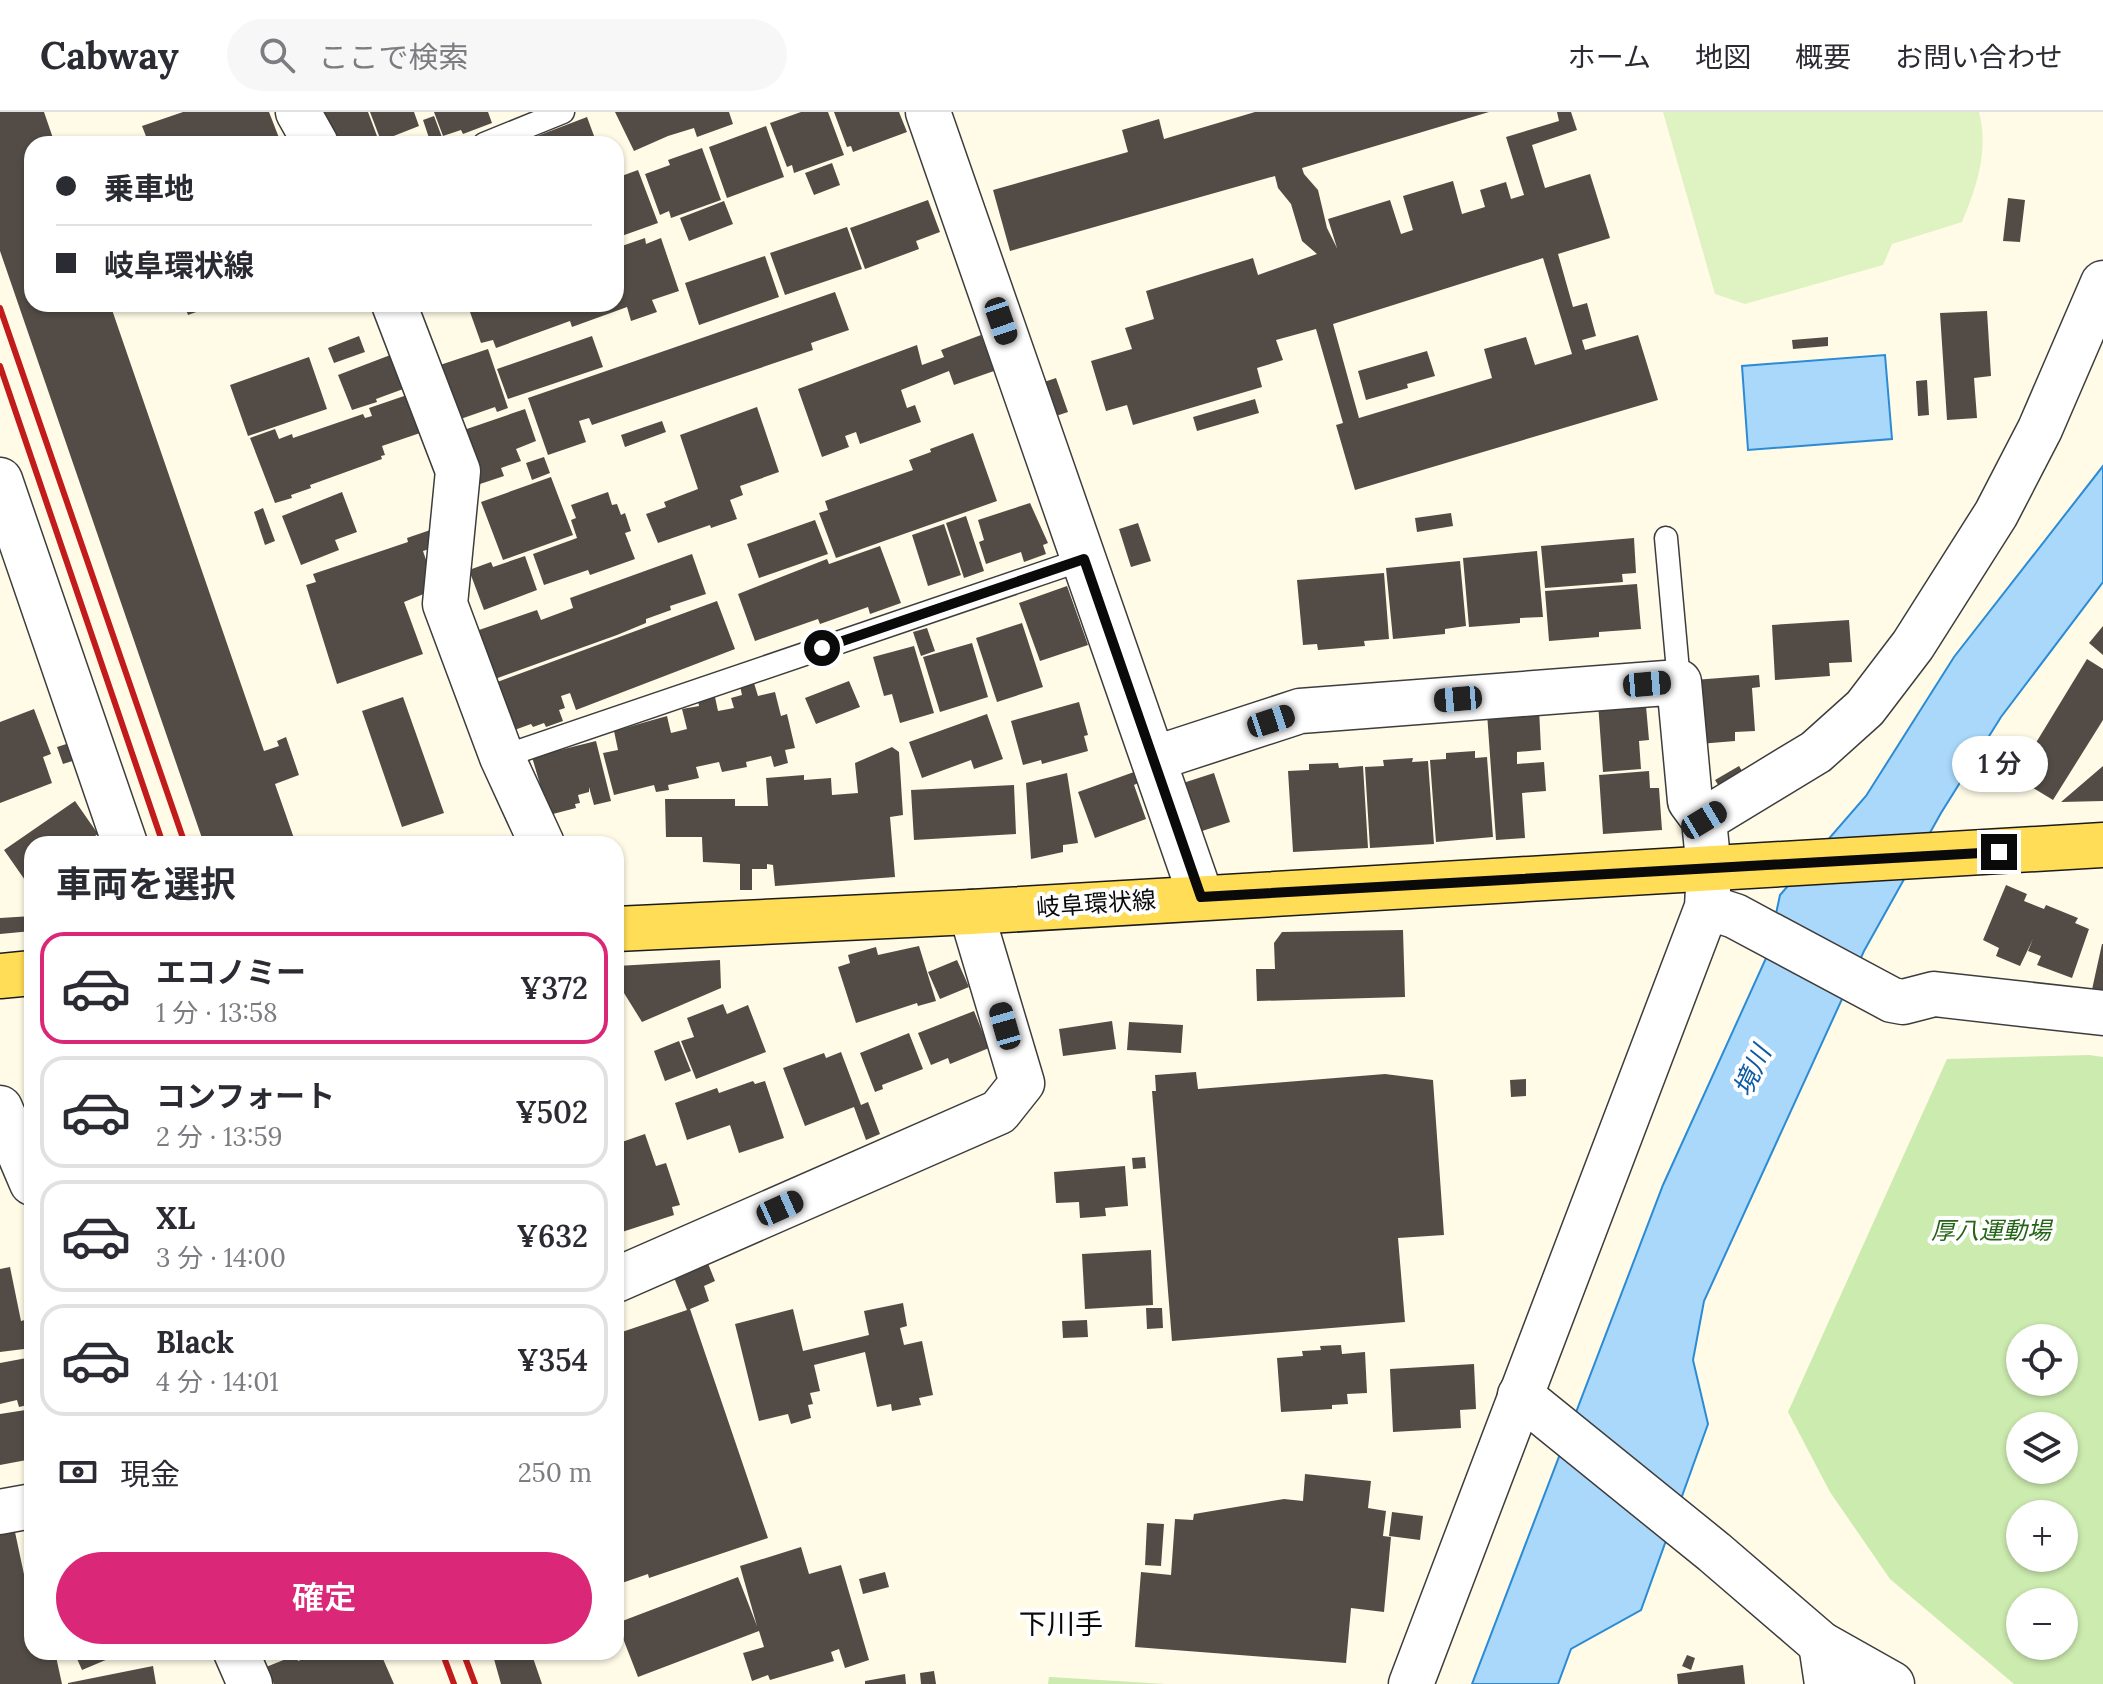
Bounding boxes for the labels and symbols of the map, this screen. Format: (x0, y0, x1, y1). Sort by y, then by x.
car (982, 294, 1020, 348)
route start (804, 630, 840, 666)
car (1622, 670, 1672, 698)
car (1433, 685, 1483, 713)
car (1244, 702, 1298, 740)
callout: 1 分 (1951, 736, 2047, 792)
car (1677, 797, 1731, 843)
route end (1981, 834, 2017, 870)
street label: 岐阜環状線 (1035, 884, 1157, 923)
car (987, 1000, 1023, 1052)
water label: 境川 (1726, 1038, 1779, 1101)
car (753, 1187, 807, 1229)
park label: 厚八運動場 (1931, 1215, 2054, 1246)
district label: 下川手 (1019, 1606, 1103, 1642)

